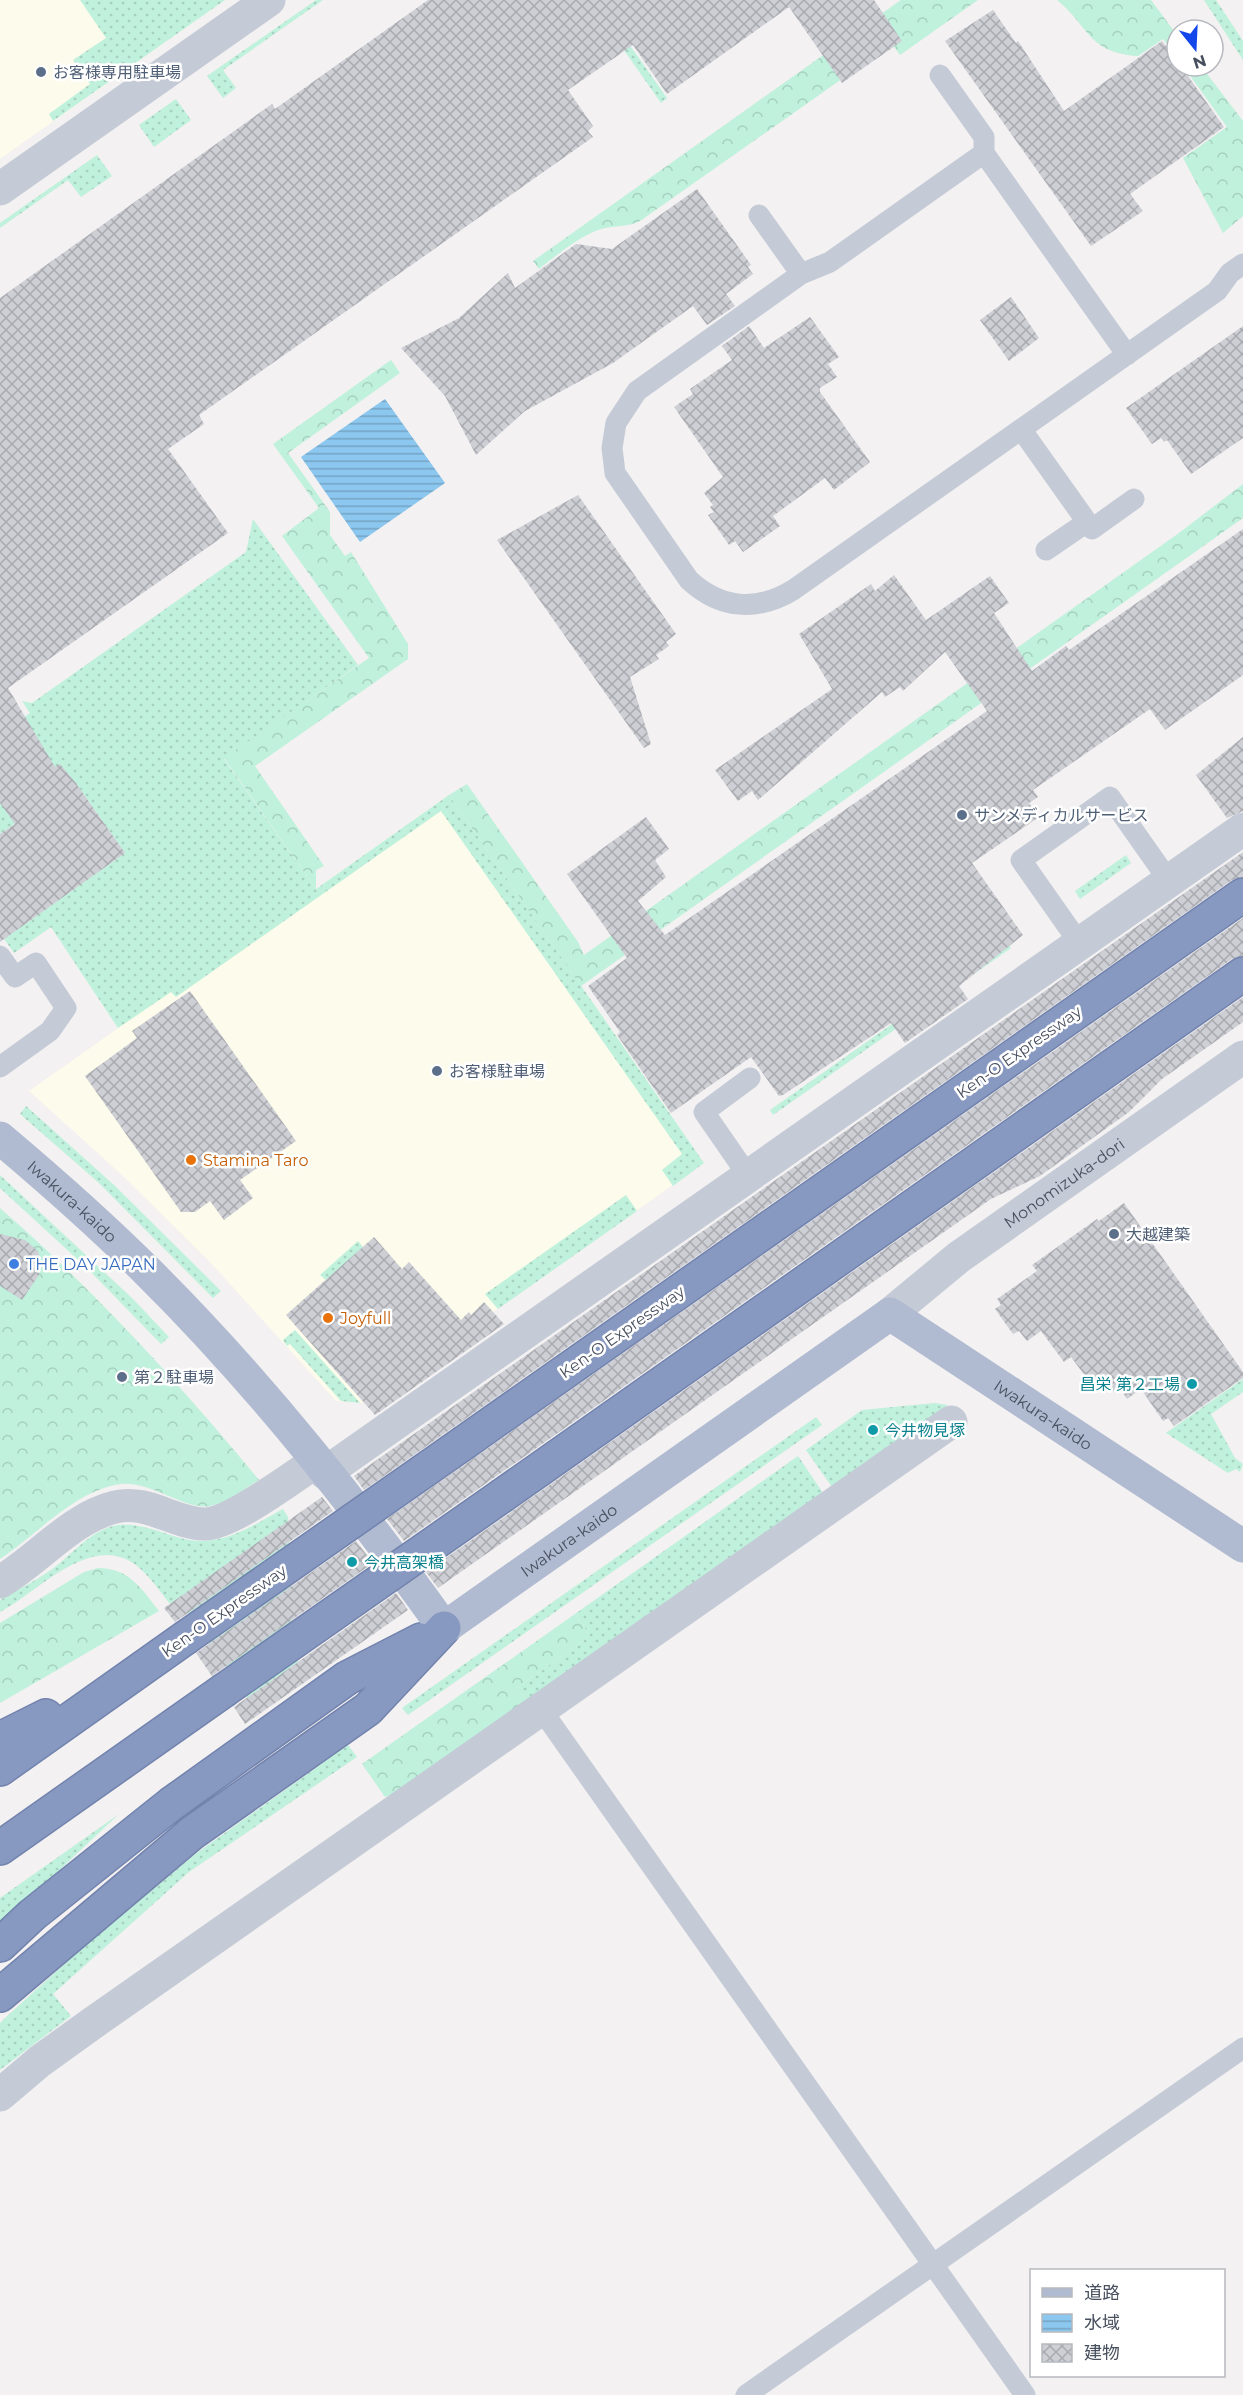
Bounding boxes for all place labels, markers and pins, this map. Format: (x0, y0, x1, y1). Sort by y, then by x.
place label: お客様専用駐車場 (53, 63, 181, 82)
marker: お客様専用駐車場 (34, 65, 48, 79)
place label: サンメディカルサービス (974, 806, 1148, 825)
marker: サンメディカルサービス (955, 808, 969, 822)
place label: お客様駐車場 (449, 1062, 545, 1081)
marker: お客様駐車場 (430, 1064, 444, 1078)
place label: Stamina Taro (203, 1151, 309, 1170)
marker: Stamina Taro (184, 1153, 198, 1167)
place label: 大越建築 (1126, 1225, 1190, 1244)
marker: 大越建築 (1107, 1227, 1121, 1241)
place label: THE DAY JAPAN (26, 1255, 156, 1274)
marker: THE DAY JAPAN (7, 1257, 21, 1271)
place label: Joyfull (339, 1309, 391, 1328)
marker: Joyfull (321, 1311, 335, 1325)
place label: 第２駐車場 (134, 1368, 214, 1387)
marker: 第２駐車場 (115, 1370, 129, 1384)
place label: 昌栄 第２工場 (1080, 1375, 1180, 1394)
marker: 昌栄 第２工場 (1185, 1377, 1199, 1391)
place label: 今井物見塚 (885, 1421, 965, 1440)
marker: 今井物見塚 (866, 1423, 880, 1437)
place label: 今井高架橋 (364, 1553, 444, 1572)
marker: 今井高架橋 (345, 1555, 359, 1569)

